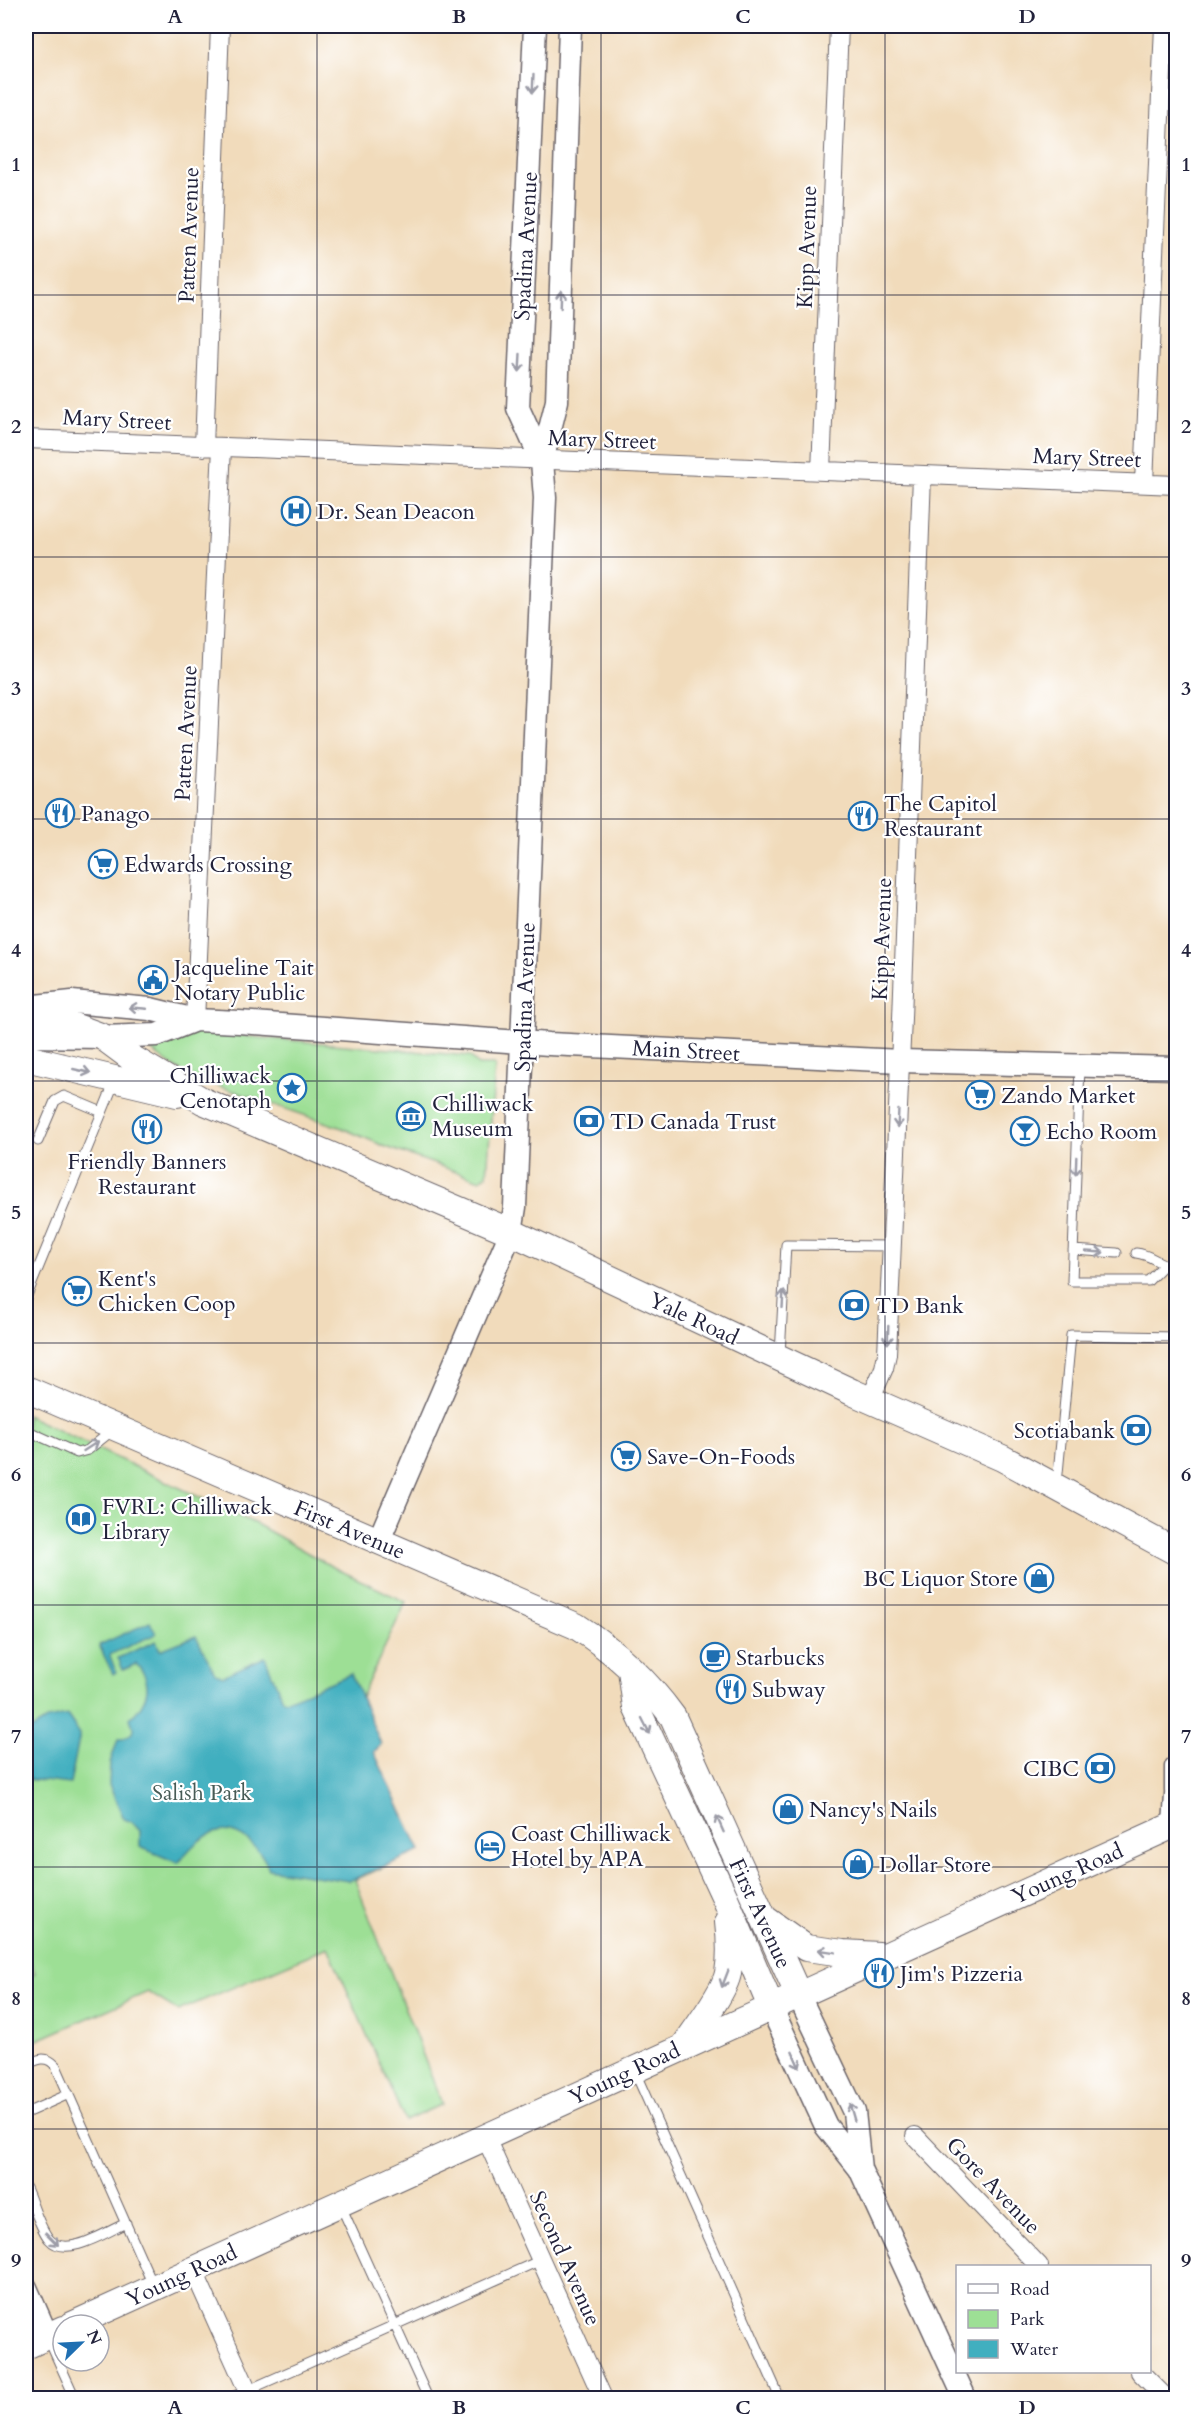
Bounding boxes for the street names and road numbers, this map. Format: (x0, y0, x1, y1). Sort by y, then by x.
street label: Patten Avenue (172, 166, 206, 304)
street label: Spadina Avenue (507, 171, 545, 321)
street label: Kipp Avenue (790, 185, 824, 309)
street label: Mary Street (62, 402, 172, 438)
street label: Mary Street (547, 423, 657, 457)
street label: Mary Street (1032, 441, 1142, 475)
street label: Patten Avenue (167, 664, 205, 802)
street label: Kipp Avenue (865, 877, 899, 1001)
street label: Spadina Avenue (507, 922, 543, 1072)
street label: Main Street (631, 1033, 741, 1069)
street label: Yale Road (644, 1285, 744, 1353)
street label: First Avenue (289, 1493, 410, 1567)
street label: Young Road (1007, 1836, 1128, 1912)
street label: First Avenue (721, 1853, 799, 1973)
street label: Young Road (564, 2035, 685, 2113)
street label: Gore Avenue (939, 2130, 1047, 2241)
street label: Second Avenue (522, 2186, 608, 2330)
street label: Young Road (121, 2237, 242, 2315)

